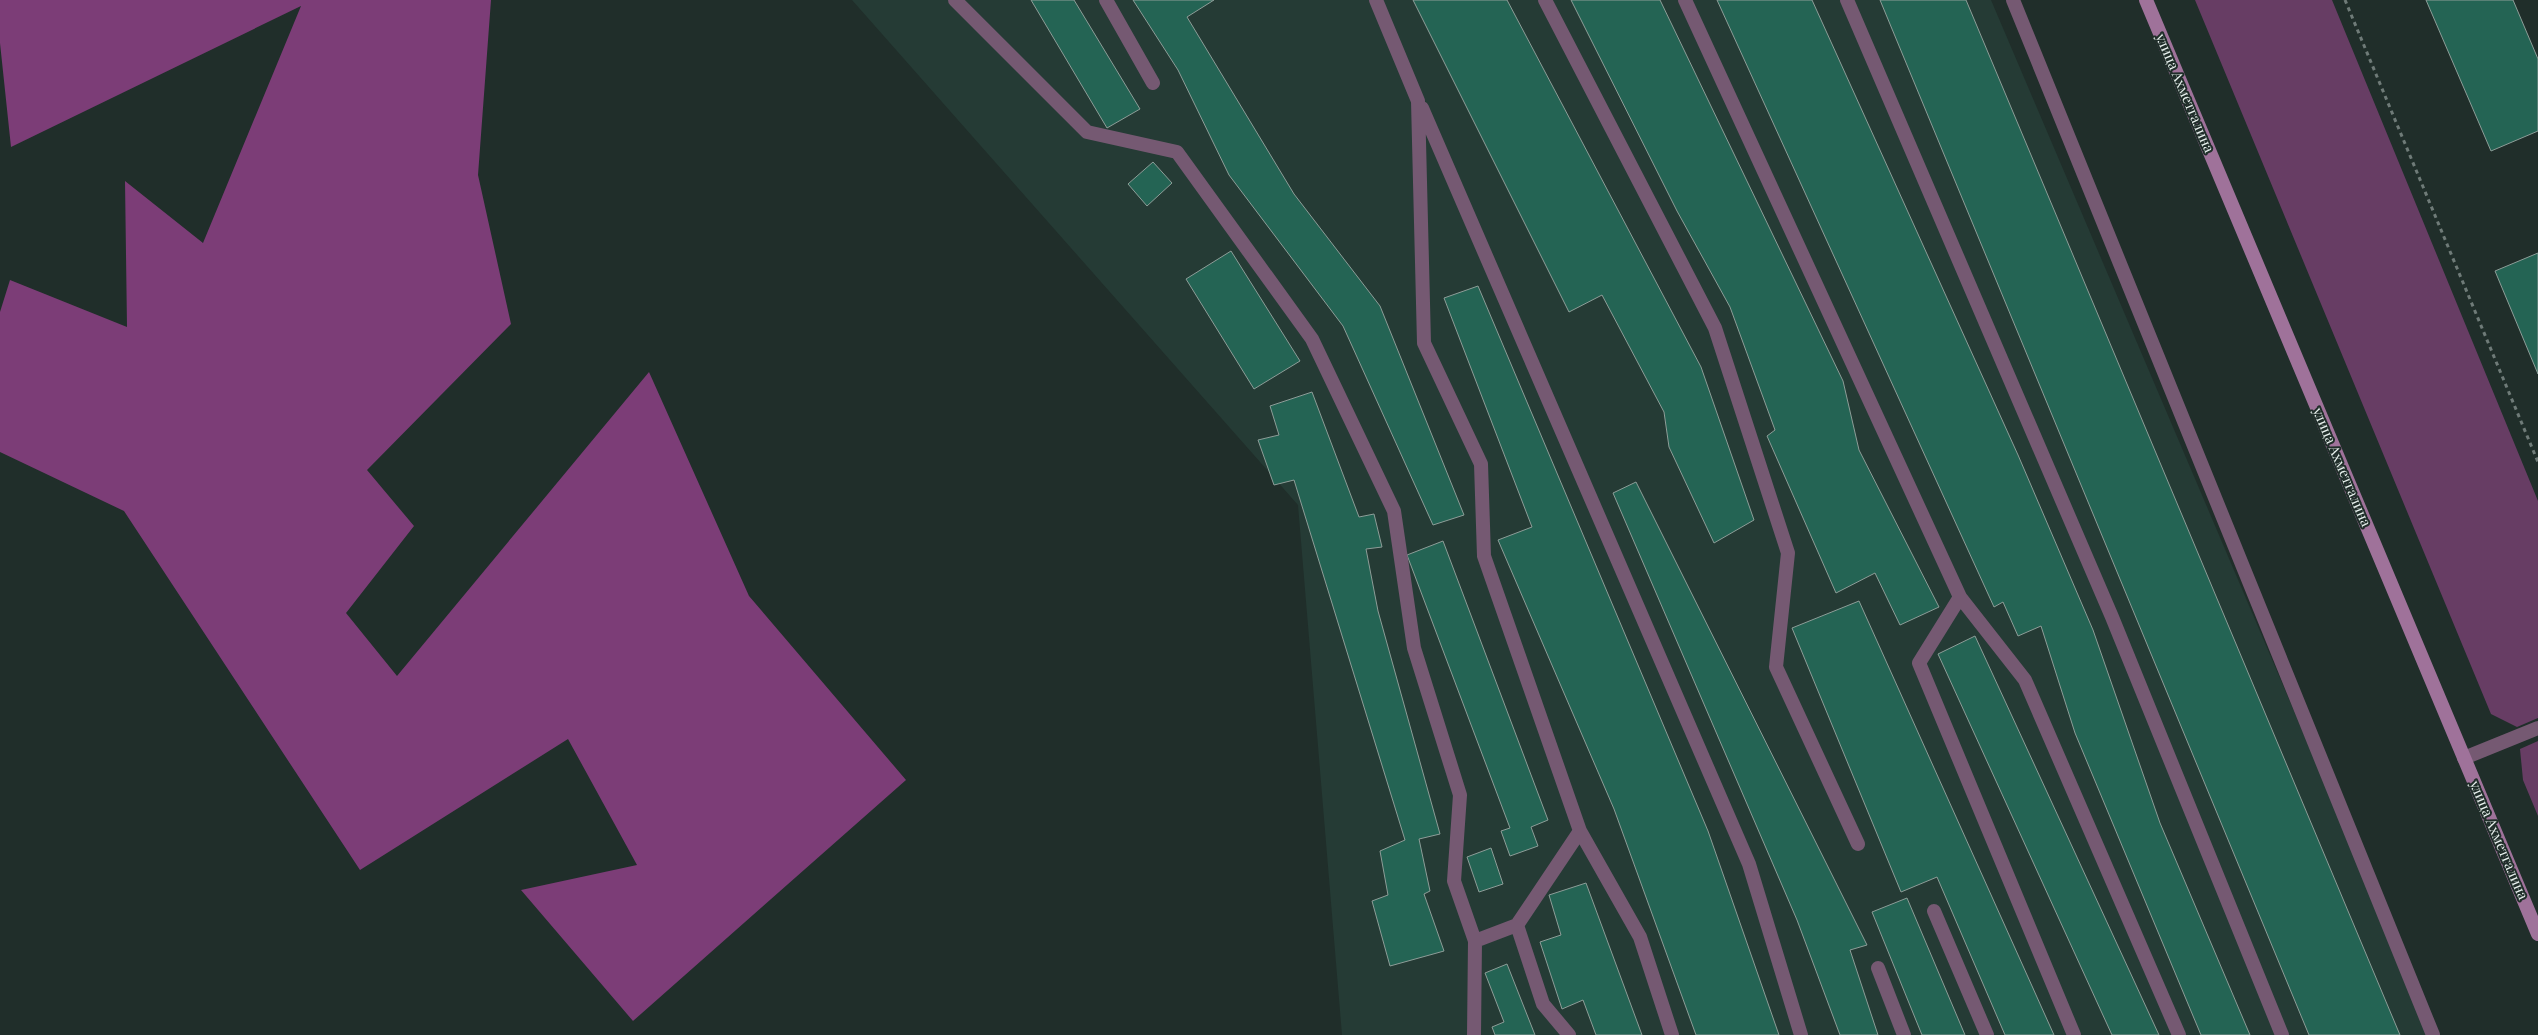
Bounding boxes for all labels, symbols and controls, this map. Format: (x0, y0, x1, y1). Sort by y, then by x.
street label: улица Ахметгалина (2151, 29, 2219, 155)
street label: улица Ахметгалина (2308, 403, 2376, 529)
street label: улица Ахметгалина (2465, 776, 2533, 902)

